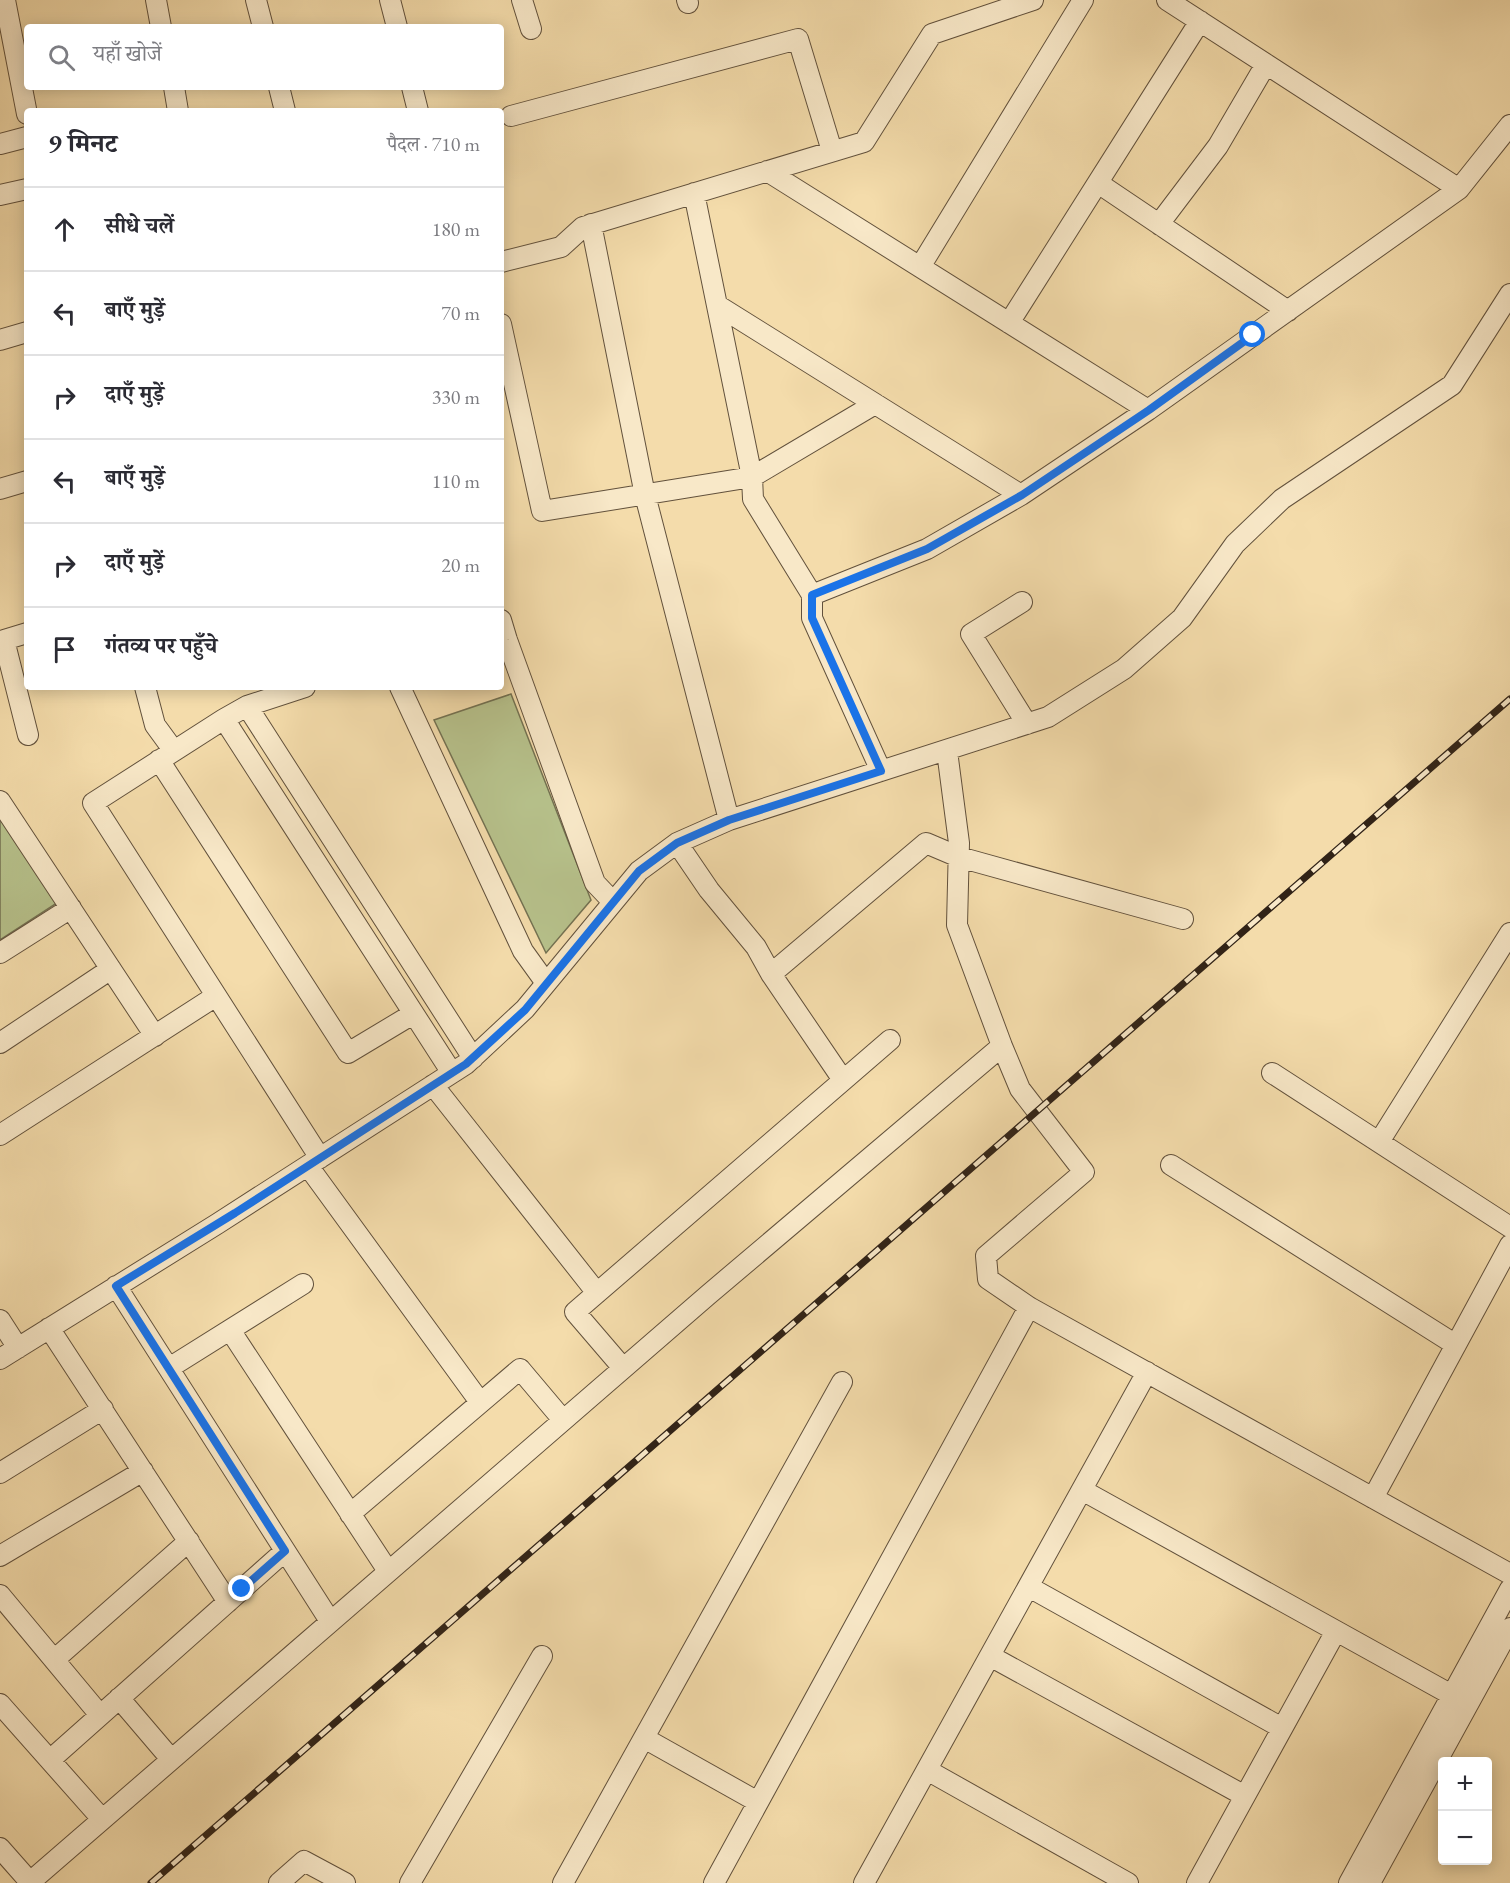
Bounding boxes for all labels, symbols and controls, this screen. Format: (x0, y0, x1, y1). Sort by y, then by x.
search box (24, 24, 504, 90)
text: यहाँ खोजें (93, 39, 162, 68)
icon: search (45, 41, 78, 74)
text: 9 मिनट (48, 126, 117, 160)
text: पैदल · 710 m (387, 131, 480, 157)
text: सीधे चलें (105, 211, 174, 240)
icon: ahead (48, 213, 81, 246)
text: 180 m (432, 216, 480, 242)
text: बाएँ मुड़ें (105, 295, 165, 324)
icon: left (48, 297, 81, 330)
text: 70 m (441, 300, 480, 326)
route start (1239, 321, 1265, 347)
text: दाएँ मुड़ें (105, 379, 164, 408)
icon: right (48, 381, 81, 414)
text: 330 m (432, 384, 480, 410)
text: बाएँ मुड़ें (105, 463, 165, 492)
icon: left (48, 465, 81, 498)
text: 110 m (432, 468, 480, 494)
text: दाएँ मुड़ें (105, 547, 164, 576)
icon: right (48, 549, 81, 582)
text: 20 m (441, 552, 480, 578)
text: गंतव्य पर पहुँचे (105, 631, 217, 660)
icon: arrive (48, 633, 81, 666)
route end (228, 1575, 254, 1601)
map controls (1438, 1757, 1492, 1865)
button: + (1438, 1757, 1492, 1811)
button: − (1438, 1811, 1492, 1865)

